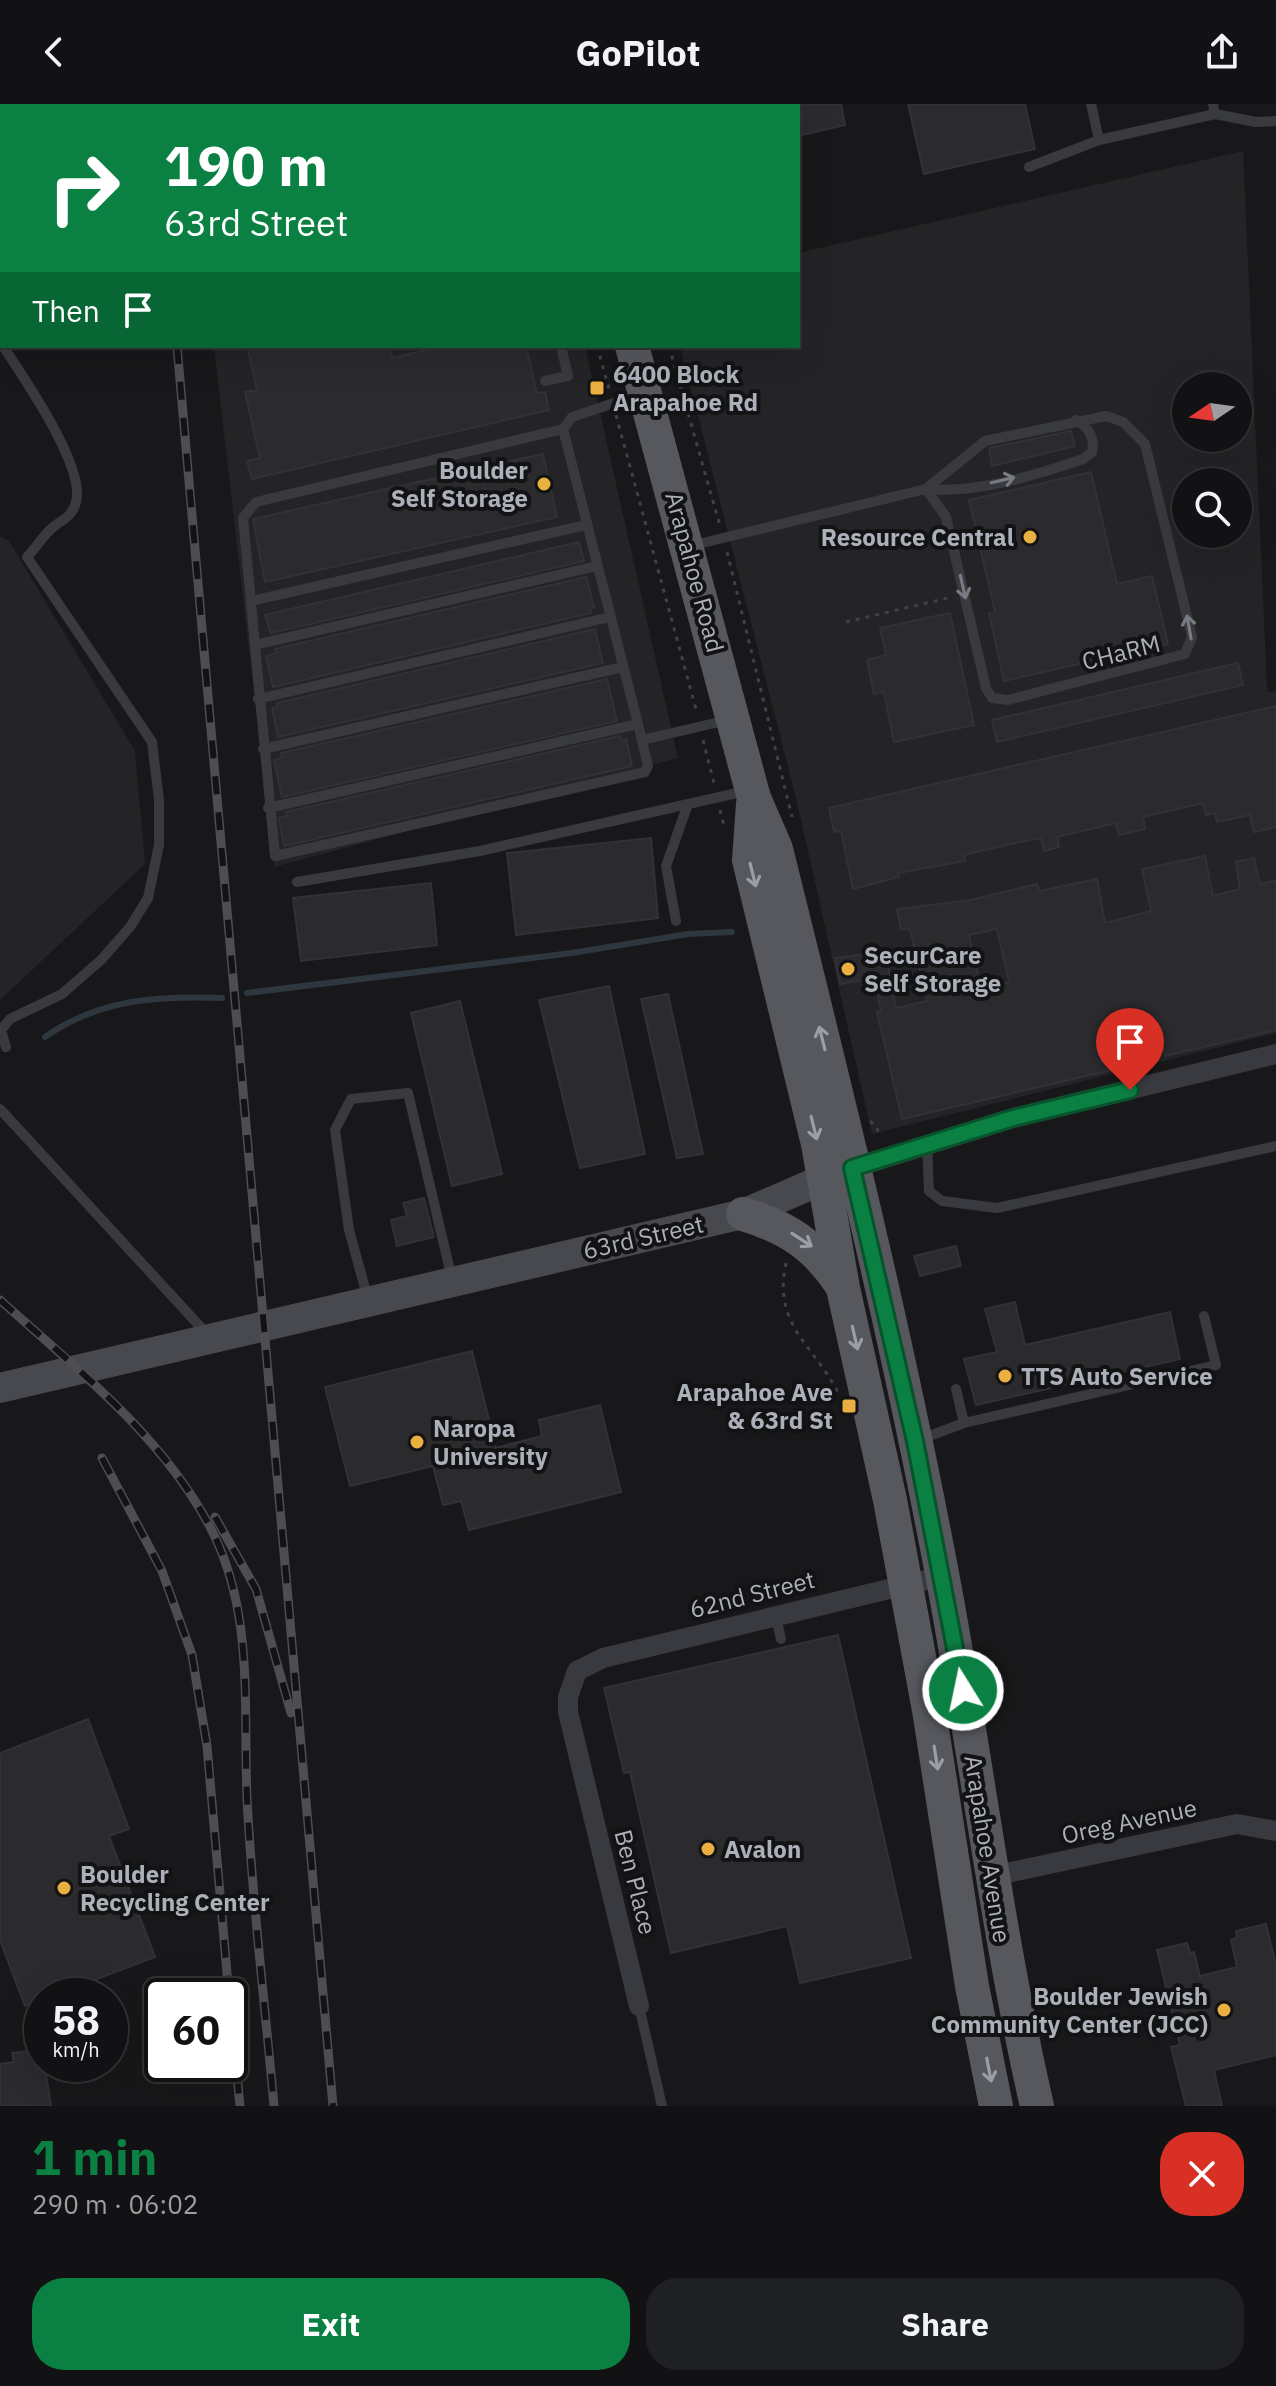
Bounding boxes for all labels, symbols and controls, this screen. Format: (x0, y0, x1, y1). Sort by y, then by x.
text: GoPilot (576, 29, 700, 76)
icon: back (32, 30, 76, 74)
icon: share (1200, 30, 1244, 74)
text: 190 m (164, 129, 328, 201)
icon: right (32, 136, 136, 240)
text: 63rd Street (164, 199, 348, 246)
icon: arrive (116, 288, 160, 332)
text: Then (32, 291, 100, 330)
place label: 6400 Block Arapahoe Rd (613, 358, 758, 418)
north arrow (1172, 372, 1252, 452)
map controls (1172, 372, 1252, 548)
marker: 6400 Block Arapahoe Rd (588, 379, 606, 397)
place label: Boulder Self Storage (391, 454, 528, 514)
button: search (1172, 468, 1252, 548)
one-way arrow (990, 472, 1016, 487)
marker: Boulder Self Storage (535, 475, 553, 493)
street label: Arapahoe Road (658, 488, 732, 656)
place label: Resource Central (821, 521, 1014, 553)
marker: Resource Central (1021, 528, 1039, 546)
one-way arrow (956, 574, 971, 599)
one-way arrow (1180, 615, 1195, 640)
street label: CHaRM (1079, 627, 1163, 677)
one-way arrow (746, 862, 761, 888)
place label: SecurCare Self Storage (864, 939, 1001, 999)
marker: SecurCare Self Storage (839, 960, 857, 978)
pin (1096, 1008, 1164, 1090)
icon: arrive (1108, 1020, 1152, 1064)
one-way arrow (814, 1025, 829, 1051)
one-way arrow (808, 1114, 823, 1140)
street label: 63rd Street (580, 1208, 706, 1266)
one-way arrow (790, 1232, 812, 1248)
one-way arrow (848, 1325, 863, 1350)
place label: TTS Auto Service (1021, 1360, 1213, 1392)
marker: TTS Auto Service (996, 1367, 1014, 1385)
place label: Arapahoe Ave & 63rd St (676, 1376, 833, 1436)
marker: Arapahoe Ave & 63rd St (840, 1397, 858, 1415)
place label: Naropa University (433, 1412, 548, 1472)
marker: Naropa University (408, 1433, 426, 1451)
street label: 62nd Street (686, 1563, 818, 1625)
position arrow (921, 1648, 1005, 1732)
one-way arrow (929, 1745, 944, 1770)
street label: Arapahoe Avenue (957, 1753, 1019, 1945)
street label: Oreg Avenue (1059, 1791, 1199, 1851)
street label: Ben Place (608, 1826, 664, 1938)
place label: Avalon (724, 1833, 801, 1865)
marker: Avalon (699, 1840, 717, 1858)
place label: Boulder Recycling Center (80, 1858, 270, 1918)
marker: Boulder Recycling Center (55, 1879, 73, 1897)
speed limit sign: 60 (144, 1978, 248, 2082)
place label: Boulder Jewish Community Center (JCC) (931, 1980, 1208, 2040)
text: 58 (52, 1994, 100, 2046)
marker: Boulder Jewish Community Center (JCC) (1215, 2001, 1233, 2019)
text: km/h (52, 2036, 100, 2063)
one-way arrow (982, 2056, 997, 2082)
text: 1 min (32, 2126, 157, 2188)
button: close (1160, 2132, 1244, 2216)
text: 290 m · 06:02 (32, 2187, 198, 2221)
button: Exit (32, 2278, 630, 2370)
button: Share (646, 2278, 1244, 2370)

